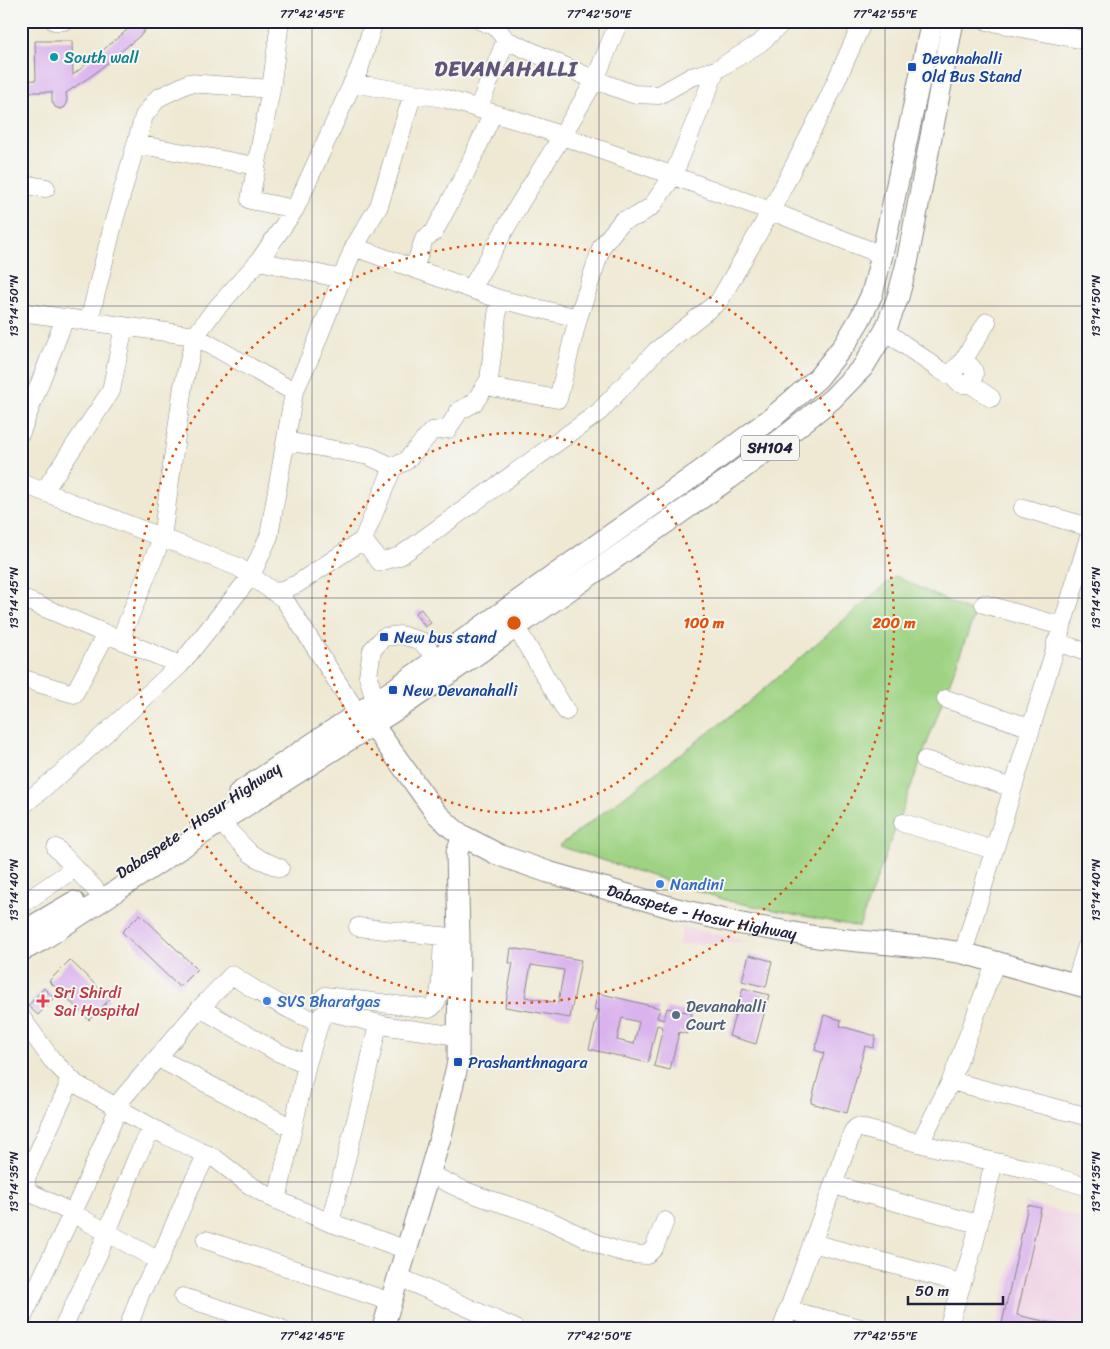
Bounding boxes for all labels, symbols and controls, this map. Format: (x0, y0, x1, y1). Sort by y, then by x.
text: 77°42'45"E (280, 3, 345, 25)
text: 77°42'50"E (567, 3, 632, 25)
text: 77°42'55"E (853, 3, 918, 25)
place label: South wall (64, 43, 139, 72)
place label: Devanahalli Old Bus Stand (922, 44, 1023, 91)
district label: DEVANAHALLI (434, 50, 578, 88)
marker: South wall (48, 51, 60, 63)
marker: Devanahalli Old Bus Stand (906, 61, 918, 73)
text: 13°14'50"N (3, 274, 25, 337)
text: 13°14'50"N (1085, 274, 1107, 337)
road number: SH104 (741, 436, 799, 460)
text: 13°14'45"N (3, 566, 25, 629)
text: 13°14'45"N (1085, 566, 1107, 629)
text: 100 m (684, 610, 725, 636)
text: 200 m (871, 610, 916, 636)
centre of rings (505, 614, 523, 632)
place label: New bus stand (394, 623, 497, 652)
marker: New bus stand (378, 631, 390, 643)
place label: New Devanahalli (403, 676, 518, 705)
marker: New Devanahalli (387, 684, 399, 696)
street label: Dabaspete - Hosur Highway (110, 754, 288, 887)
text: 13°14'40"N (3, 858, 25, 921)
text: 13°14'40"N (1085, 858, 1107, 921)
place label: Nandini (670, 870, 724, 899)
street label: Dabaspete - Hosur Highway (603, 876, 800, 948)
marker: Nandini (654, 878, 666, 890)
place label: Sri Shirdi Sai Hospital (54, 978, 140, 1025)
place label: SVS Bharatgas (277, 987, 381, 1016)
place label: Devanahalli Court (686, 992, 766, 1039)
marker: Sri Shirdi Sai Hospital (36, 994, 50, 1008)
marker: SVS Bharatgas (261, 995, 273, 1007)
marker: Devanahalli Court (670, 1009, 682, 1021)
place label: Prashanthnagara (468, 1048, 588, 1077)
marker: Prashanthnagara (452, 1056, 464, 1068)
text: 13°14'35"N (3, 1151, 25, 1213)
text: 13°14'35"N (1085, 1151, 1107, 1213)
scale bar (908, 1274, 1002, 1306)
text: 50 m (915, 1278, 950, 1304)
text: 77°42'45"E (280, 1325, 345, 1347)
text: 77°42'50"E (567, 1325, 632, 1347)
text: 77°42'55"E (853, 1325, 918, 1347)

